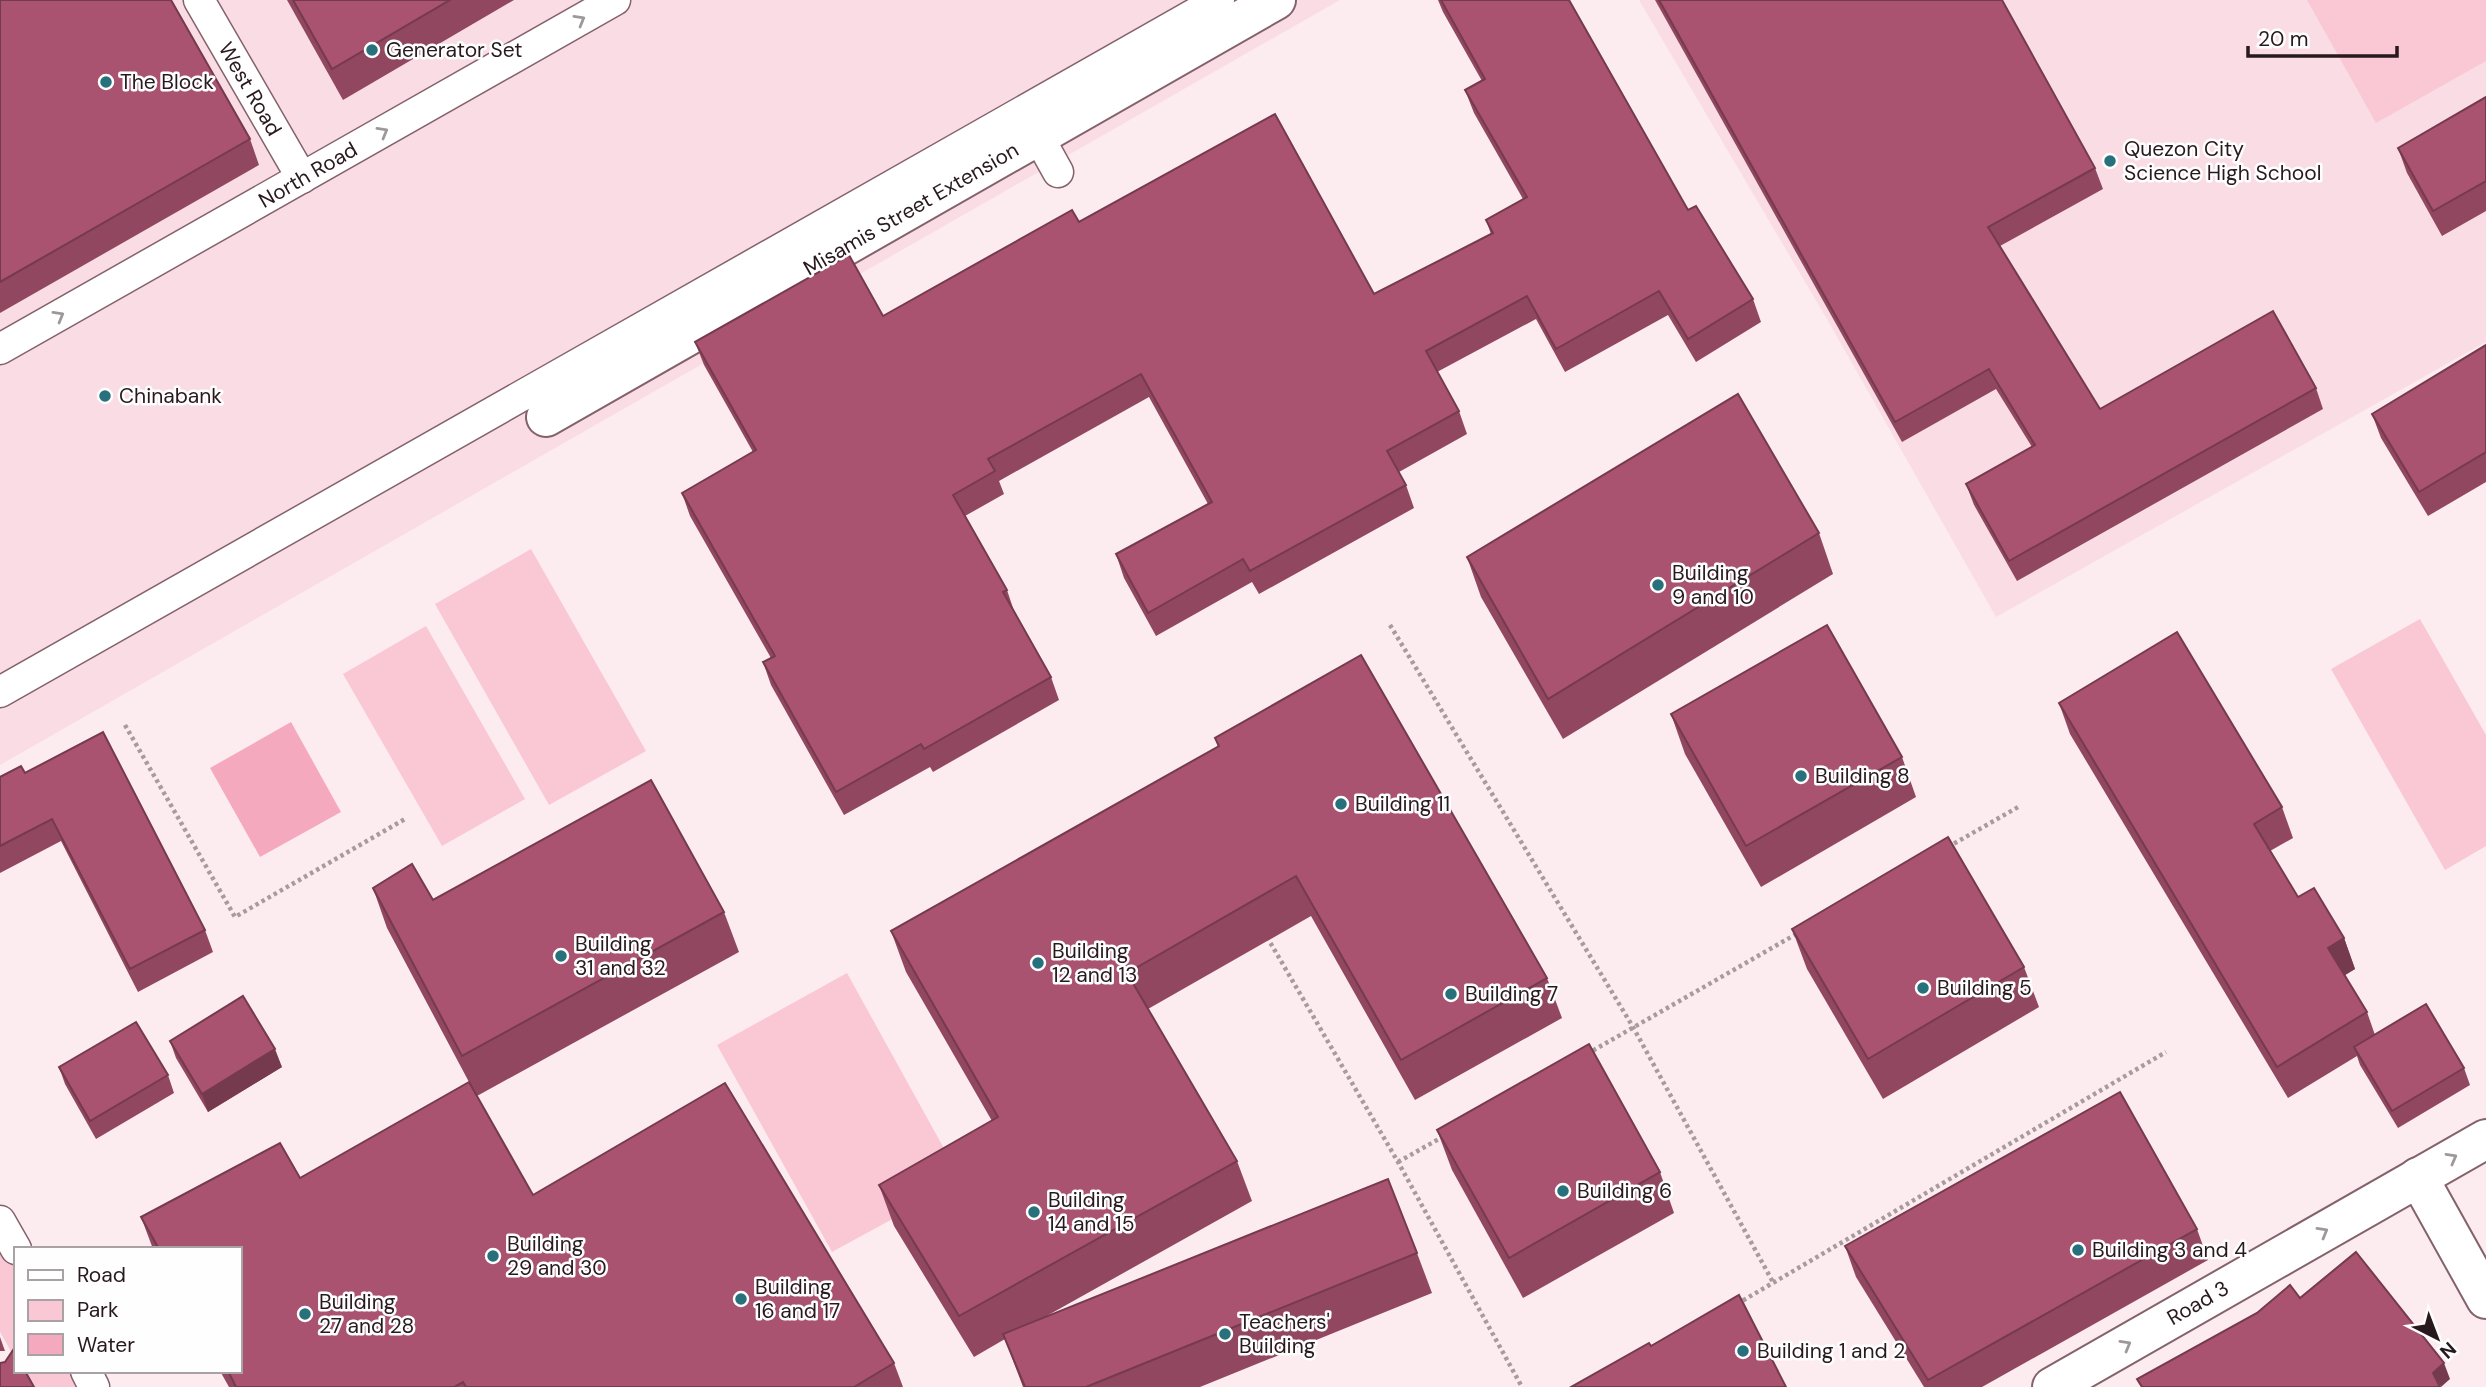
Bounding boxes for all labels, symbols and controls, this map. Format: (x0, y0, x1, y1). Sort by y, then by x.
scale bar (2248, 14, 2397, 58)
one-way arrow (573, 15, 586, 28)
text: 20 m (2258, 25, 2309, 53)
place label: Generator Set (386, 36, 522, 64)
street label: West Road (212, 37, 288, 141)
marker: Generator Set (364, 42, 380, 58)
place label: The Block (120, 68, 214, 96)
marker: The Block (98, 74, 114, 90)
one-way arrow (375, 127, 388, 140)
street label: North Road (254, 135, 362, 215)
place label: Quezon City Science High School (2124, 135, 2321, 187)
street label: Misamis Street Extension (798, 136, 1024, 282)
marker: Quezon City Science High School (2102, 153, 2118, 169)
one-way arrow (52, 311, 65, 324)
place label: Chinabank (119, 382, 222, 410)
marker: Chinabank (97, 388, 113, 404)
place label: Building 9 and 10 (1672, 559, 1754, 611)
marker: Building 9 and 10 (1650, 577, 1666, 593)
place label: Building 8 (1815, 762, 1910, 790)
marker: Building 8 (1793, 768, 1809, 784)
place label: Building 11 (1355, 790, 1450, 818)
marker: Building 11 (1333, 796, 1349, 812)
place label: Building 31 and 32 (575, 930, 666, 982)
place label: Building 12 and 13 (1052, 937, 1137, 989)
marker: Building 31 and 32 (553, 948, 569, 964)
marker: Building 12 and 13 (1030, 955, 1046, 971)
place label: Building 5 (1937, 974, 2032, 1002)
place label: Building 7 (1465, 980, 1558, 1008)
marker: Building 5 (1915, 980, 1931, 996)
marker: Building 7 (1443, 986, 1459, 1002)
one-way arrow (2445, 1153, 2457, 1166)
place label: Building 6 (1577, 1177, 1672, 1205)
marker: Building 6 (1555, 1183, 1571, 1199)
place label: Building 14 and 15 (1048, 1186, 1134, 1238)
marker: Building 14 and 15 (1026, 1204, 1042, 1220)
one-way arrow (2316, 1227, 2329, 1240)
place label: Building 29 and 30 (507, 1230, 607, 1282)
place label: Building 3 and 4 (2092, 1236, 2247, 1264)
marker: Building 3 and 4 (2070, 1242, 2086, 1258)
legend (14, 1247, 242, 1373)
marker: Building 29 and 30 (485, 1248, 501, 1264)
text: Road (77, 1261, 126, 1289)
place label: Building 16 and 17 (755, 1273, 840, 1325)
street label: Road 3 (2162, 1274, 2234, 1332)
place label: Building 27 and 28 (319, 1288, 414, 1340)
marker: Building 16 and 17 (733, 1291, 749, 1307)
text: Park (77, 1296, 119, 1324)
north arrow (2402, 1303, 2472, 1373)
marker: Building 27 and 28 (297, 1306, 313, 1322)
place label: Teachers' Building (1239, 1308, 1330, 1360)
marker: Teachers' Building (1217, 1326, 1233, 1342)
text: Water (77, 1331, 135, 1359)
text: N (2435, 1336, 2462, 1364)
place label: Building 1 and 2 (1757, 1337, 1905, 1365)
one-way arrow (2119, 1340, 2131, 1353)
marker: Building 1 and 2 (1735, 1343, 1751, 1359)

